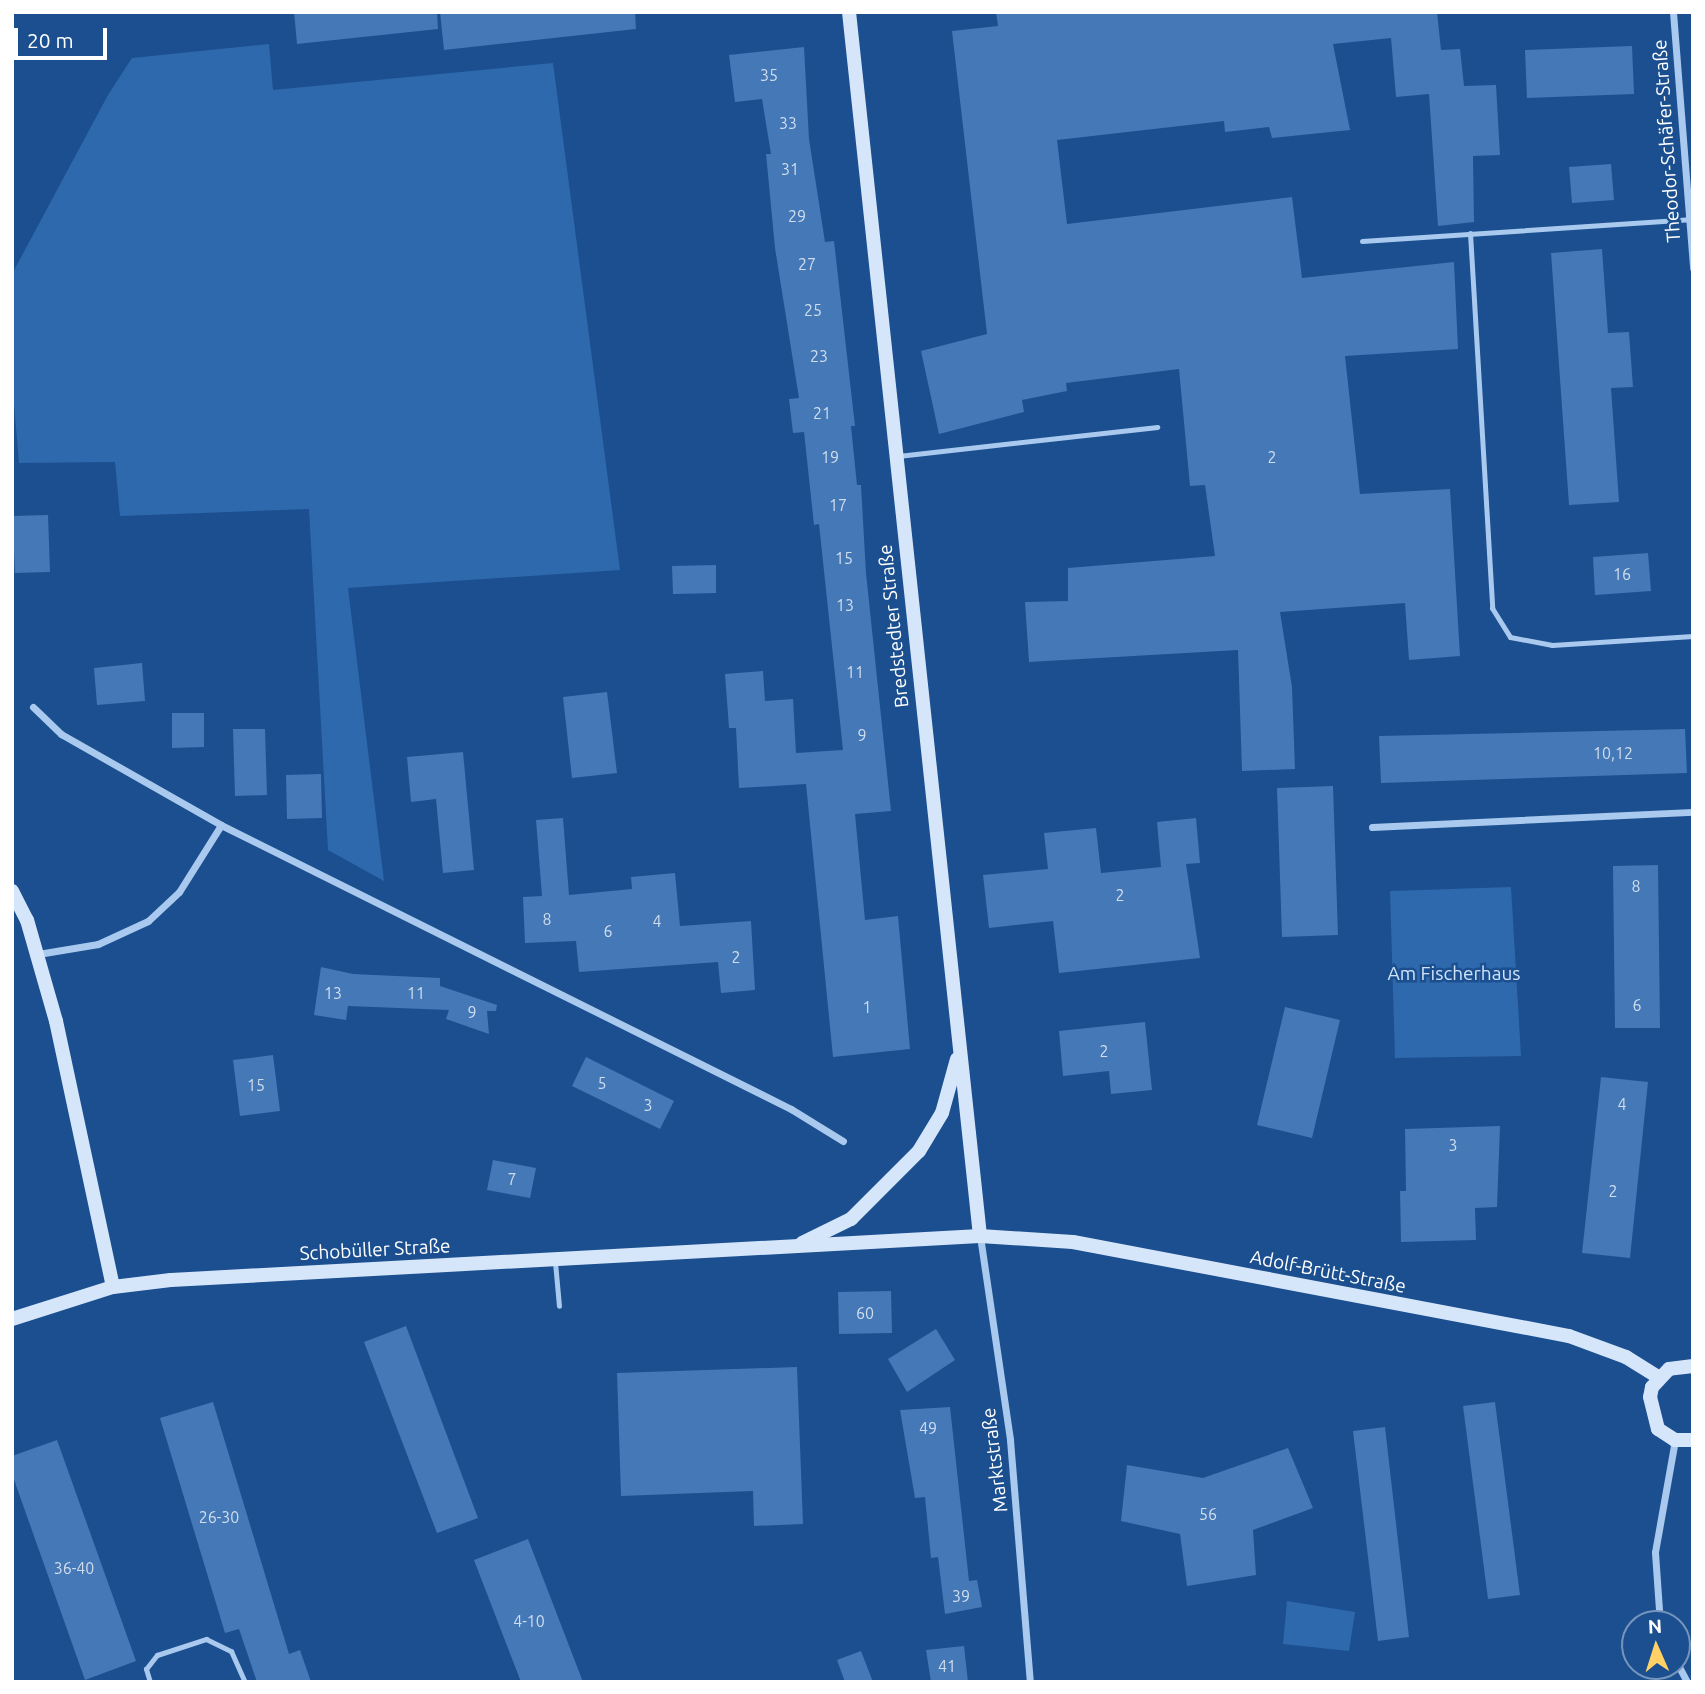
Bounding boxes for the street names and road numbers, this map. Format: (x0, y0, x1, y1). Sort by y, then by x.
street label: Theodor-Schäfer-Straße (1649, 39, 1685, 243)
street label: Bredstedter Straße (874, 543, 914, 709)
street label: Schobüller Straße (299, 1235, 451, 1265)
street label: Adolf-Brütt-Straße (1248, 1246, 1408, 1298)
street label: Marktstraße (977, 1406, 1013, 1514)

